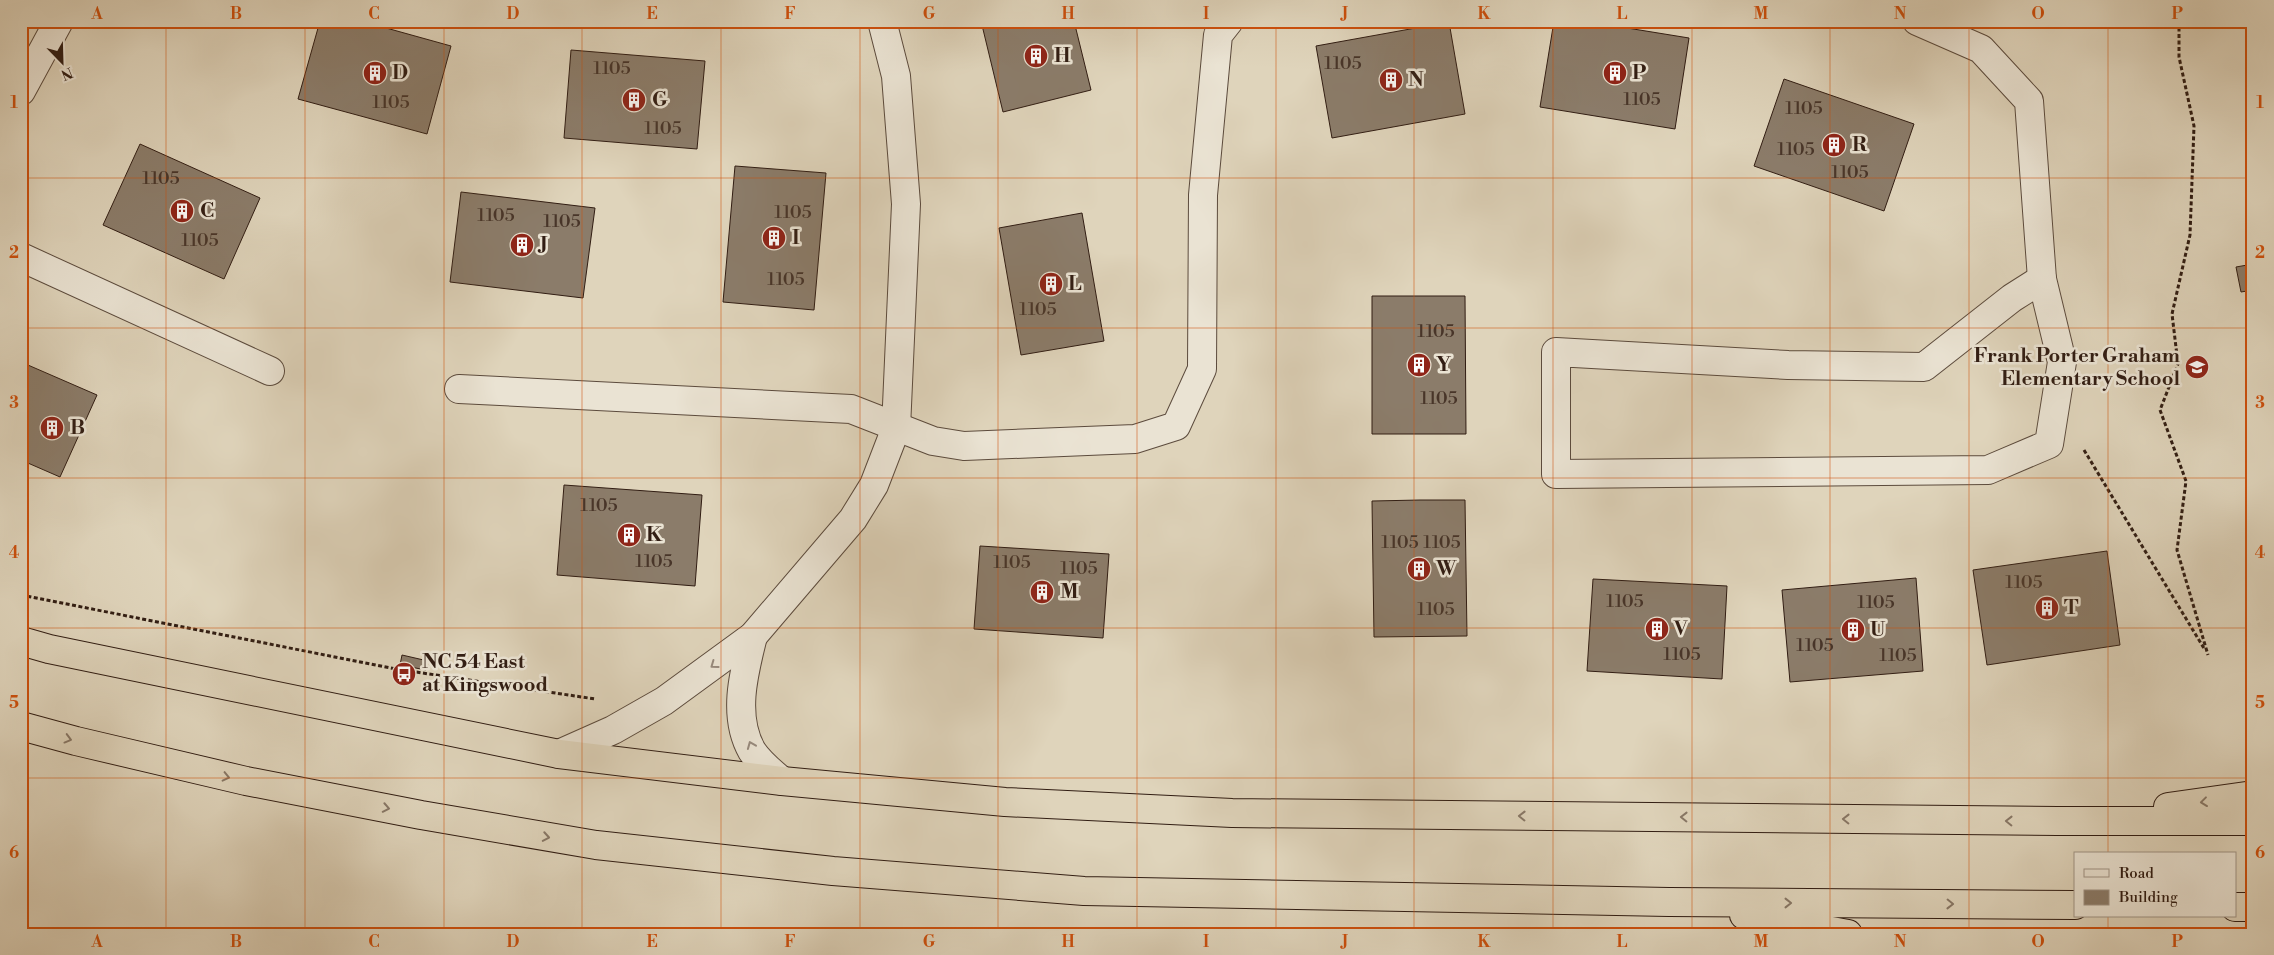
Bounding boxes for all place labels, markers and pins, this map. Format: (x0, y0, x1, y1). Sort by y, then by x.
building icon: H (1023, 43, 1049, 69)
place label: H (1054, 44, 1071, 69)
building icon: D (362, 60, 388, 86)
building icon: P (1602, 60, 1628, 86)
place label: D (392, 61, 408, 86)
place label: P (1632, 61, 1646, 86)
building icon: N (1378, 67, 1404, 93)
place label: N (1408, 68, 1424, 93)
building icon: G (621, 87, 647, 113)
place label: G (652, 88, 668, 113)
building icon: R (1821, 132, 1847, 158)
place label: R (1852, 133, 1868, 158)
building icon: C (169, 198, 195, 224)
place label: C (200, 199, 214, 224)
building icon: I (761, 225, 787, 251)
place label: I (792, 226, 800, 251)
building icon: J (509, 232, 535, 258)
place label: J (537, 233, 548, 258)
building icon: L (1038, 271, 1064, 297)
place label: L (1068, 272, 1082, 297)
place label: Frank Porter Graham Elementary School (1974, 344, 2180, 392)
building icon: Y (1406, 352, 1432, 378)
place label: Y (1436, 353, 1452, 378)
school or university icon: Frank Porter Graham Elementary School (2184, 354, 2210, 380)
building icon: B (39, 415, 65, 441)
place label: B (70, 416, 85, 441)
building icon: K (616, 522, 642, 548)
place label: K (646, 523, 663, 548)
building icon: W (1406, 556, 1432, 582)
place label: W (1435, 557, 1457, 582)
building icon: M (1029, 579, 1055, 605)
place label: M (1060, 580, 1079, 605)
building icon: T (2034, 595, 2060, 621)
place label: T (2064, 596, 2079, 621)
building icon: V (1644, 616, 1670, 642)
place label: V (1673, 617, 1688, 642)
building icon: U (1840, 617, 1866, 643)
place label: U (1870, 618, 1886, 643)
place label: NC 54 East at Kingswood (422, 650, 548, 698)
bus stop icon: NC 54 East at Kingswood (391, 661, 417, 687)

